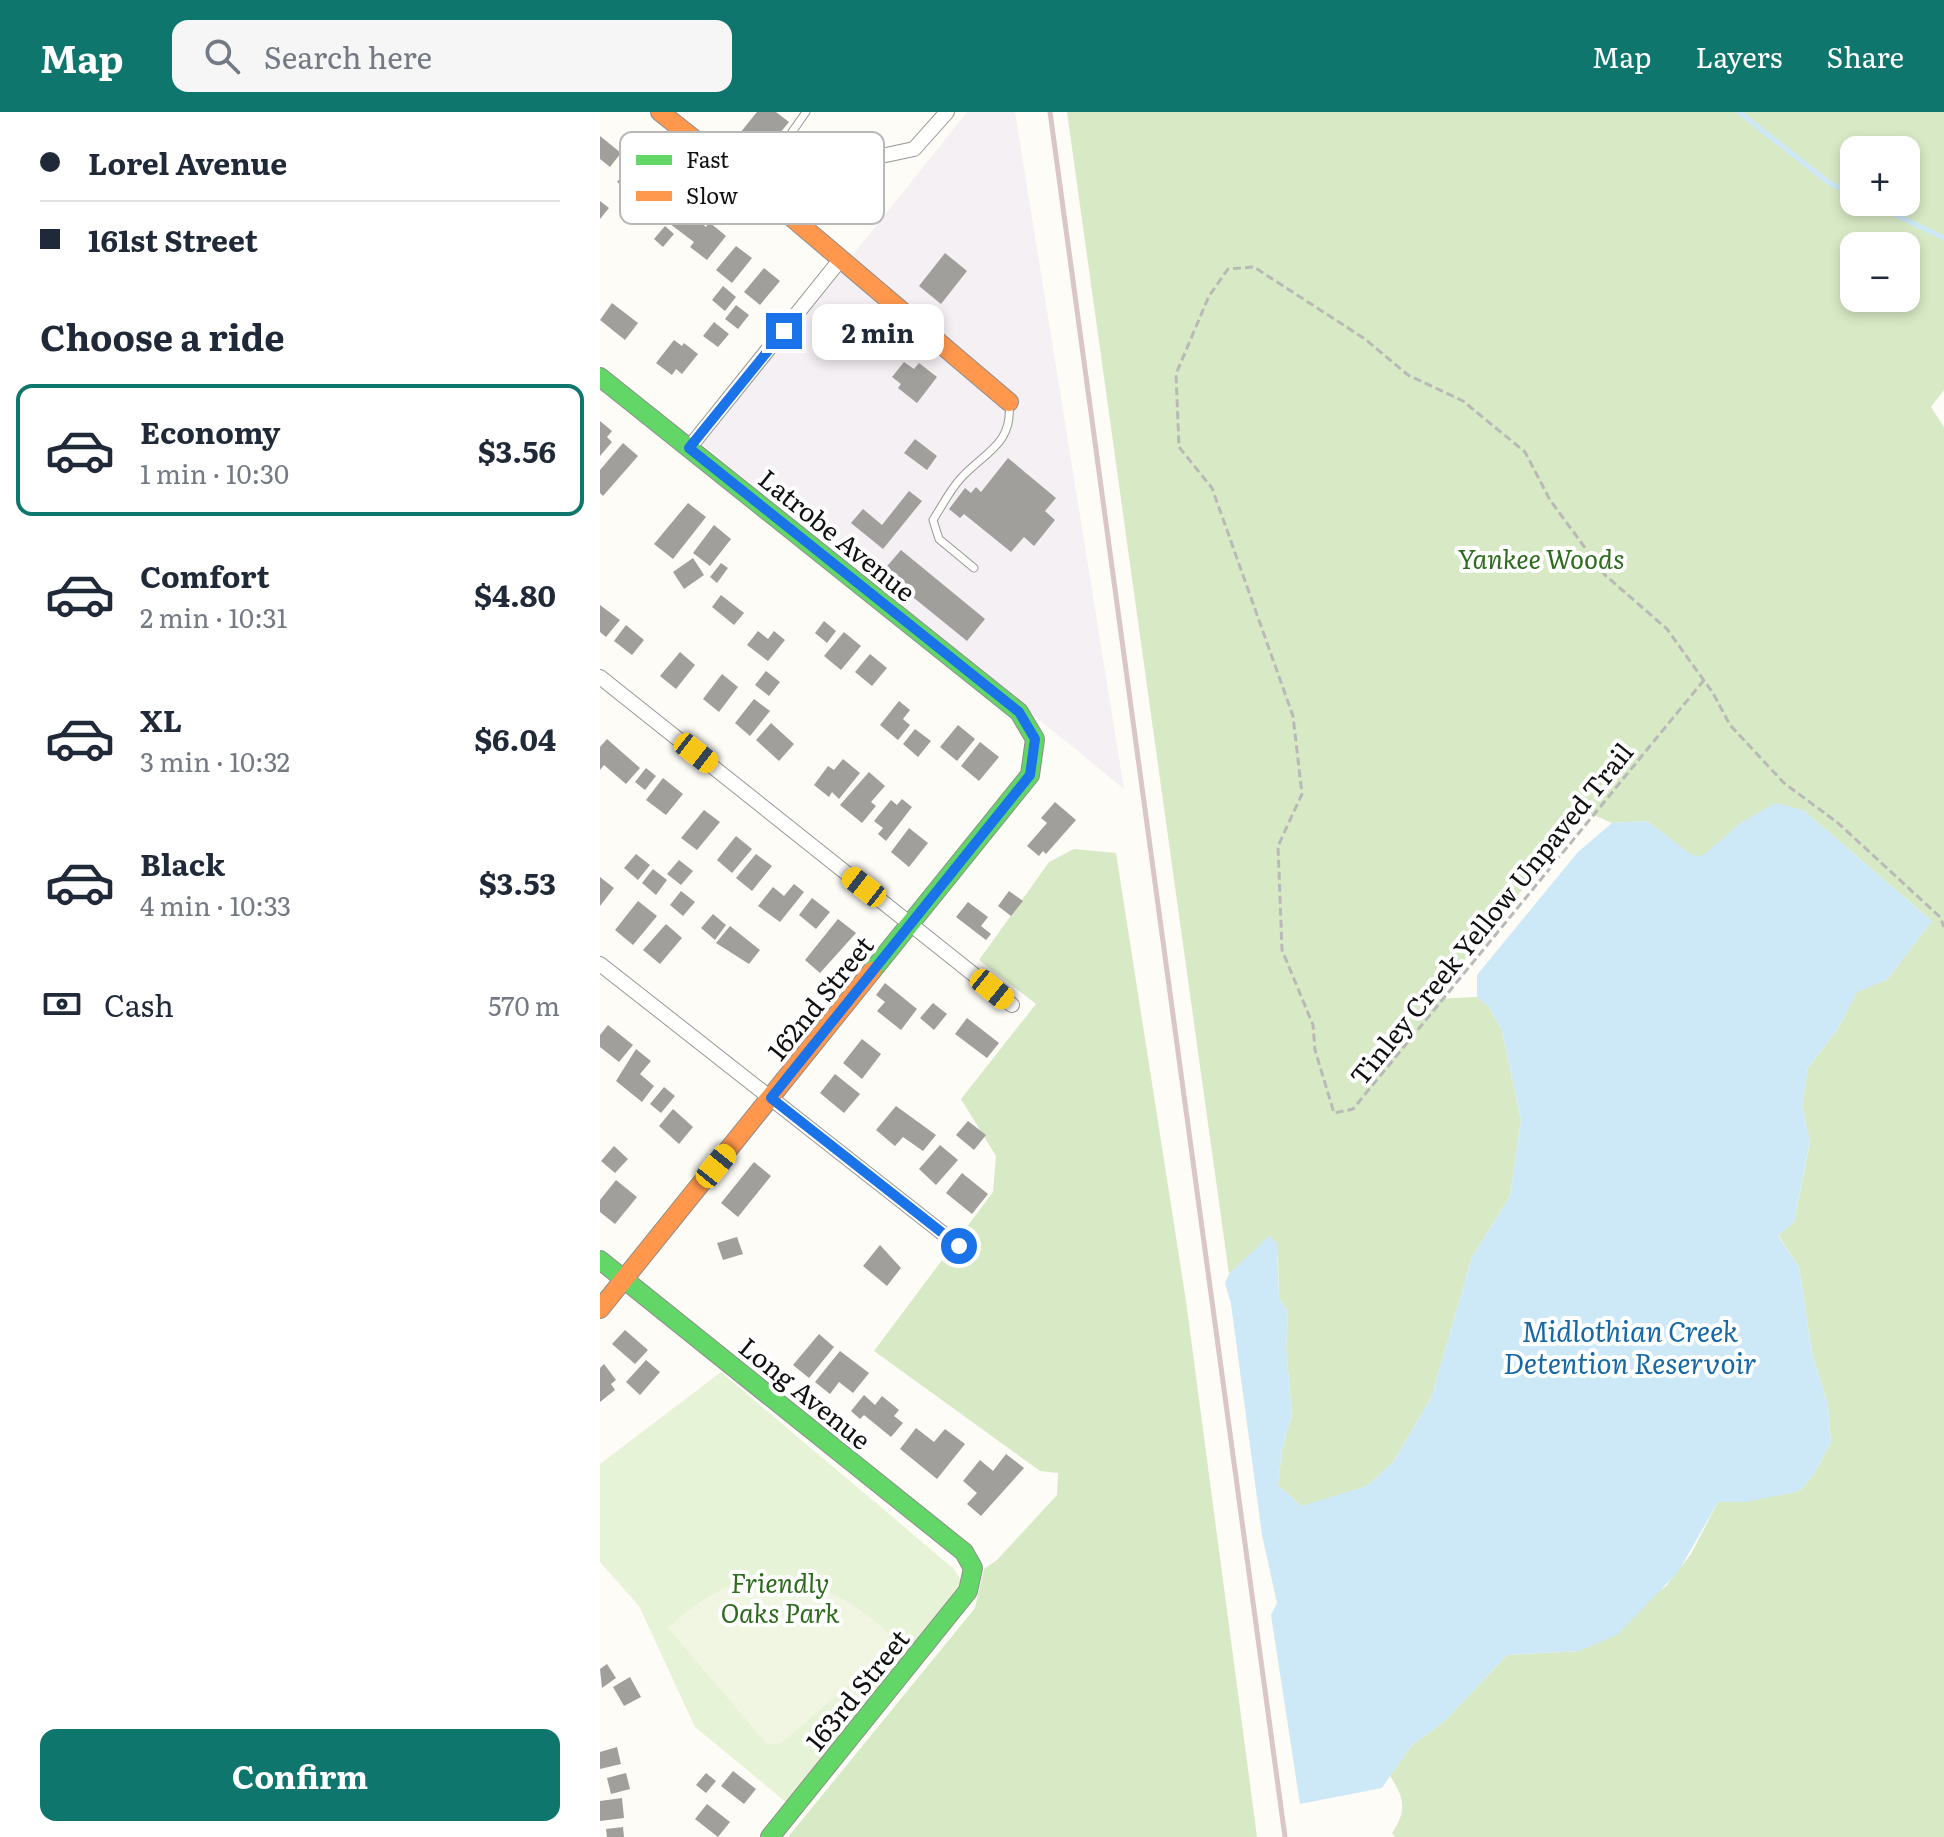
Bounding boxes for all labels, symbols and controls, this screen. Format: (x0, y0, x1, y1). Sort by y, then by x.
search box (172, 20, 732, 92)
text: Map (40, 28, 124, 85)
icon: search (200, 34, 244, 78)
text: Search here (264, 34, 432, 78)
text: Map (1592, 35, 1651, 77)
text: Layers (1695, 35, 1782, 77)
text: Share (1826, 35, 1904, 77)
legend (620, 132, 884, 224)
map controls (1840, 136, 1920, 312)
button: + (1840, 136, 1920, 216)
text: Lorel Avenue (88, 140, 287, 184)
text: Fast (686, 142, 729, 175)
text: Slow (686, 178, 738, 211)
text: 161st Street (88, 217, 258, 261)
button: − (1840, 232, 1920, 312)
callout: 2 min (812, 303, 944, 359)
text: Choose a ride (40, 309, 285, 362)
text: 2 min (842, 312, 914, 351)
route end (766, 313, 802, 349)
text: Economy (140, 409, 280, 453)
icon: car (44, 414, 116, 486)
text: $3.56 (478, 428, 556, 472)
text: 1 min · 10:30 (140, 453, 289, 492)
street label: Latrobe Avenue (751, 458, 925, 610)
park label: Yankee Woods (1458, 538, 1624, 577)
text: Comfort (140, 553, 270, 597)
icon: car (44, 558, 116, 630)
text: $4.80 (474, 572, 556, 616)
text: 2 min · 10:31 (140, 597, 287, 636)
text: XL (140, 697, 182, 741)
icon: car (44, 702, 116, 774)
text: $6.04 (474, 716, 556, 760)
car (670, 729, 722, 777)
street label: Tinley Creek Yellow Unpaved Trail (1339, 733, 1641, 1093)
text: 3 min · 10:32 (140, 741, 290, 780)
text: Black (140, 841, 225, 885)
icon: car (44, 846, 116, 918)
text: $3.53 (479, 860, 556, 904)
car (838, 863, 890, 911)
text: 4 min · 10:33 (140, 885, 291, 924)
street label: 162nd Street (757, 926, 882, 1068)
car (966, 965, 1018, 1013)
icon: cash (40, 982, 84, 1026)
text: Cash (104, 982, 174, 1026)
text: 570 m (488, 985, 560, 1024)
car (692, 1140, 740, 1192)
route start (941, 1228, 977, 1264)
water label: Midlothian Creek Detention Reservoir (1503, 1309, 1757, 1383)
street label: Long Avenue (732, 1327, 880, 1457)
park label: Friendly Oaks Park (720, 1562, 840, 1631)
street label: 163rd Street (795, 1620, 917, 1758)
button: Confirm (40, 1729, 560, 1821)

